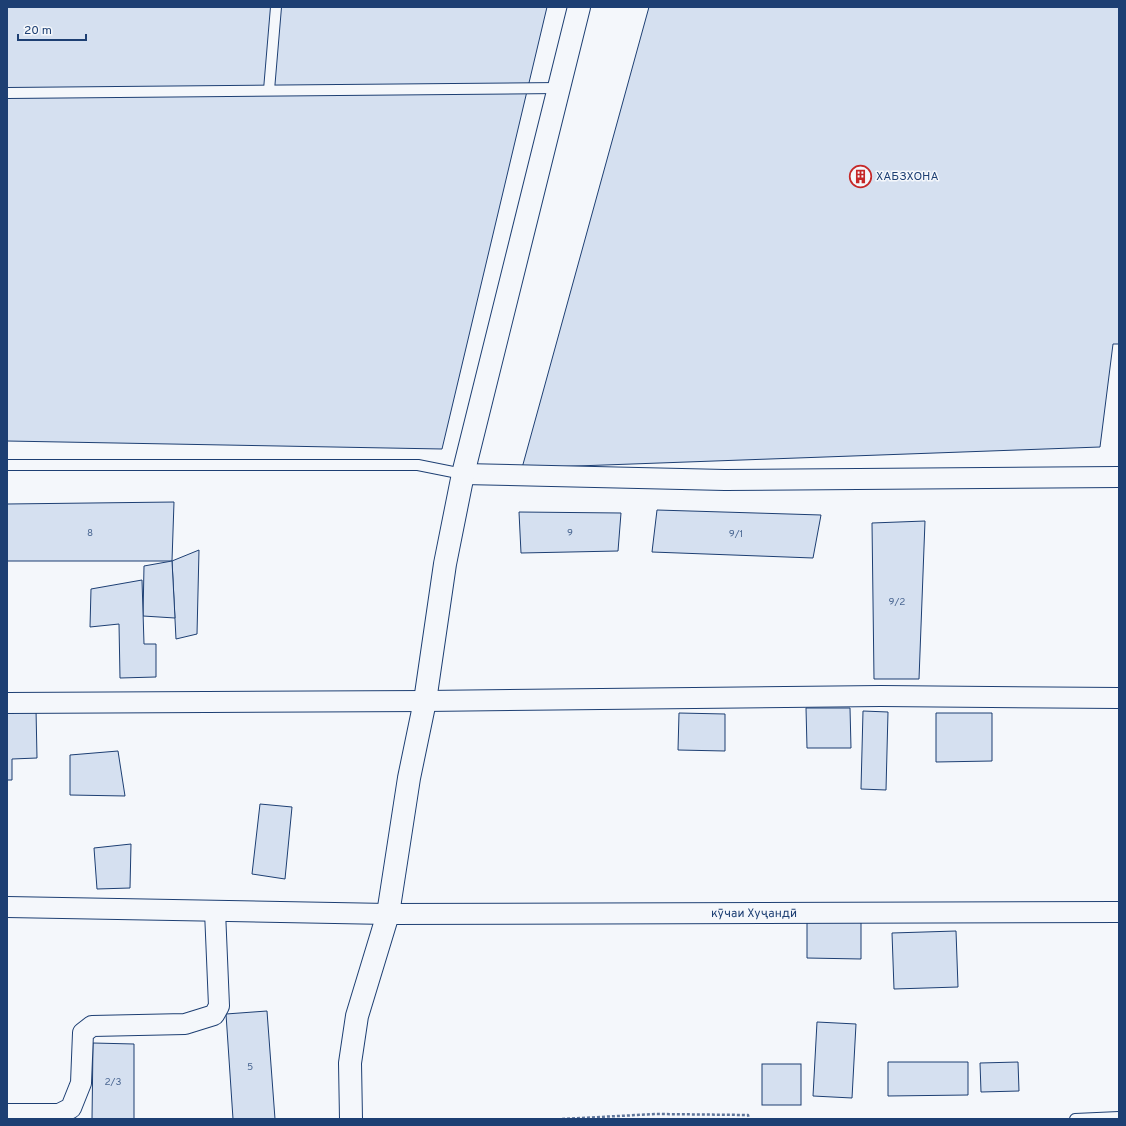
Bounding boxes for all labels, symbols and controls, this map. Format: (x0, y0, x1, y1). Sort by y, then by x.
scale bar (18, 16, 86, 42)
text: 20 m (24, 23, 52, 39)
building icon: ХАБЗХОНА (848, 163, 874, 189)
place label: ХАБЗХОНА (876, 169, 939, 185)
house number: 8 (87, 527, 93, 540)
house number: 9 (567, 527, 573, 540)
house number: 9/1 (729, 528, 743, 541)
house number: 9/2 (889, 596, 906, 609)
street label: кӯчаи Хуҷандӣ (711, 906, 797, 922)
house number: 5 (247, 1061, 253, 1074)
house number: 2/3 (104, 1076, 122, 1089)

